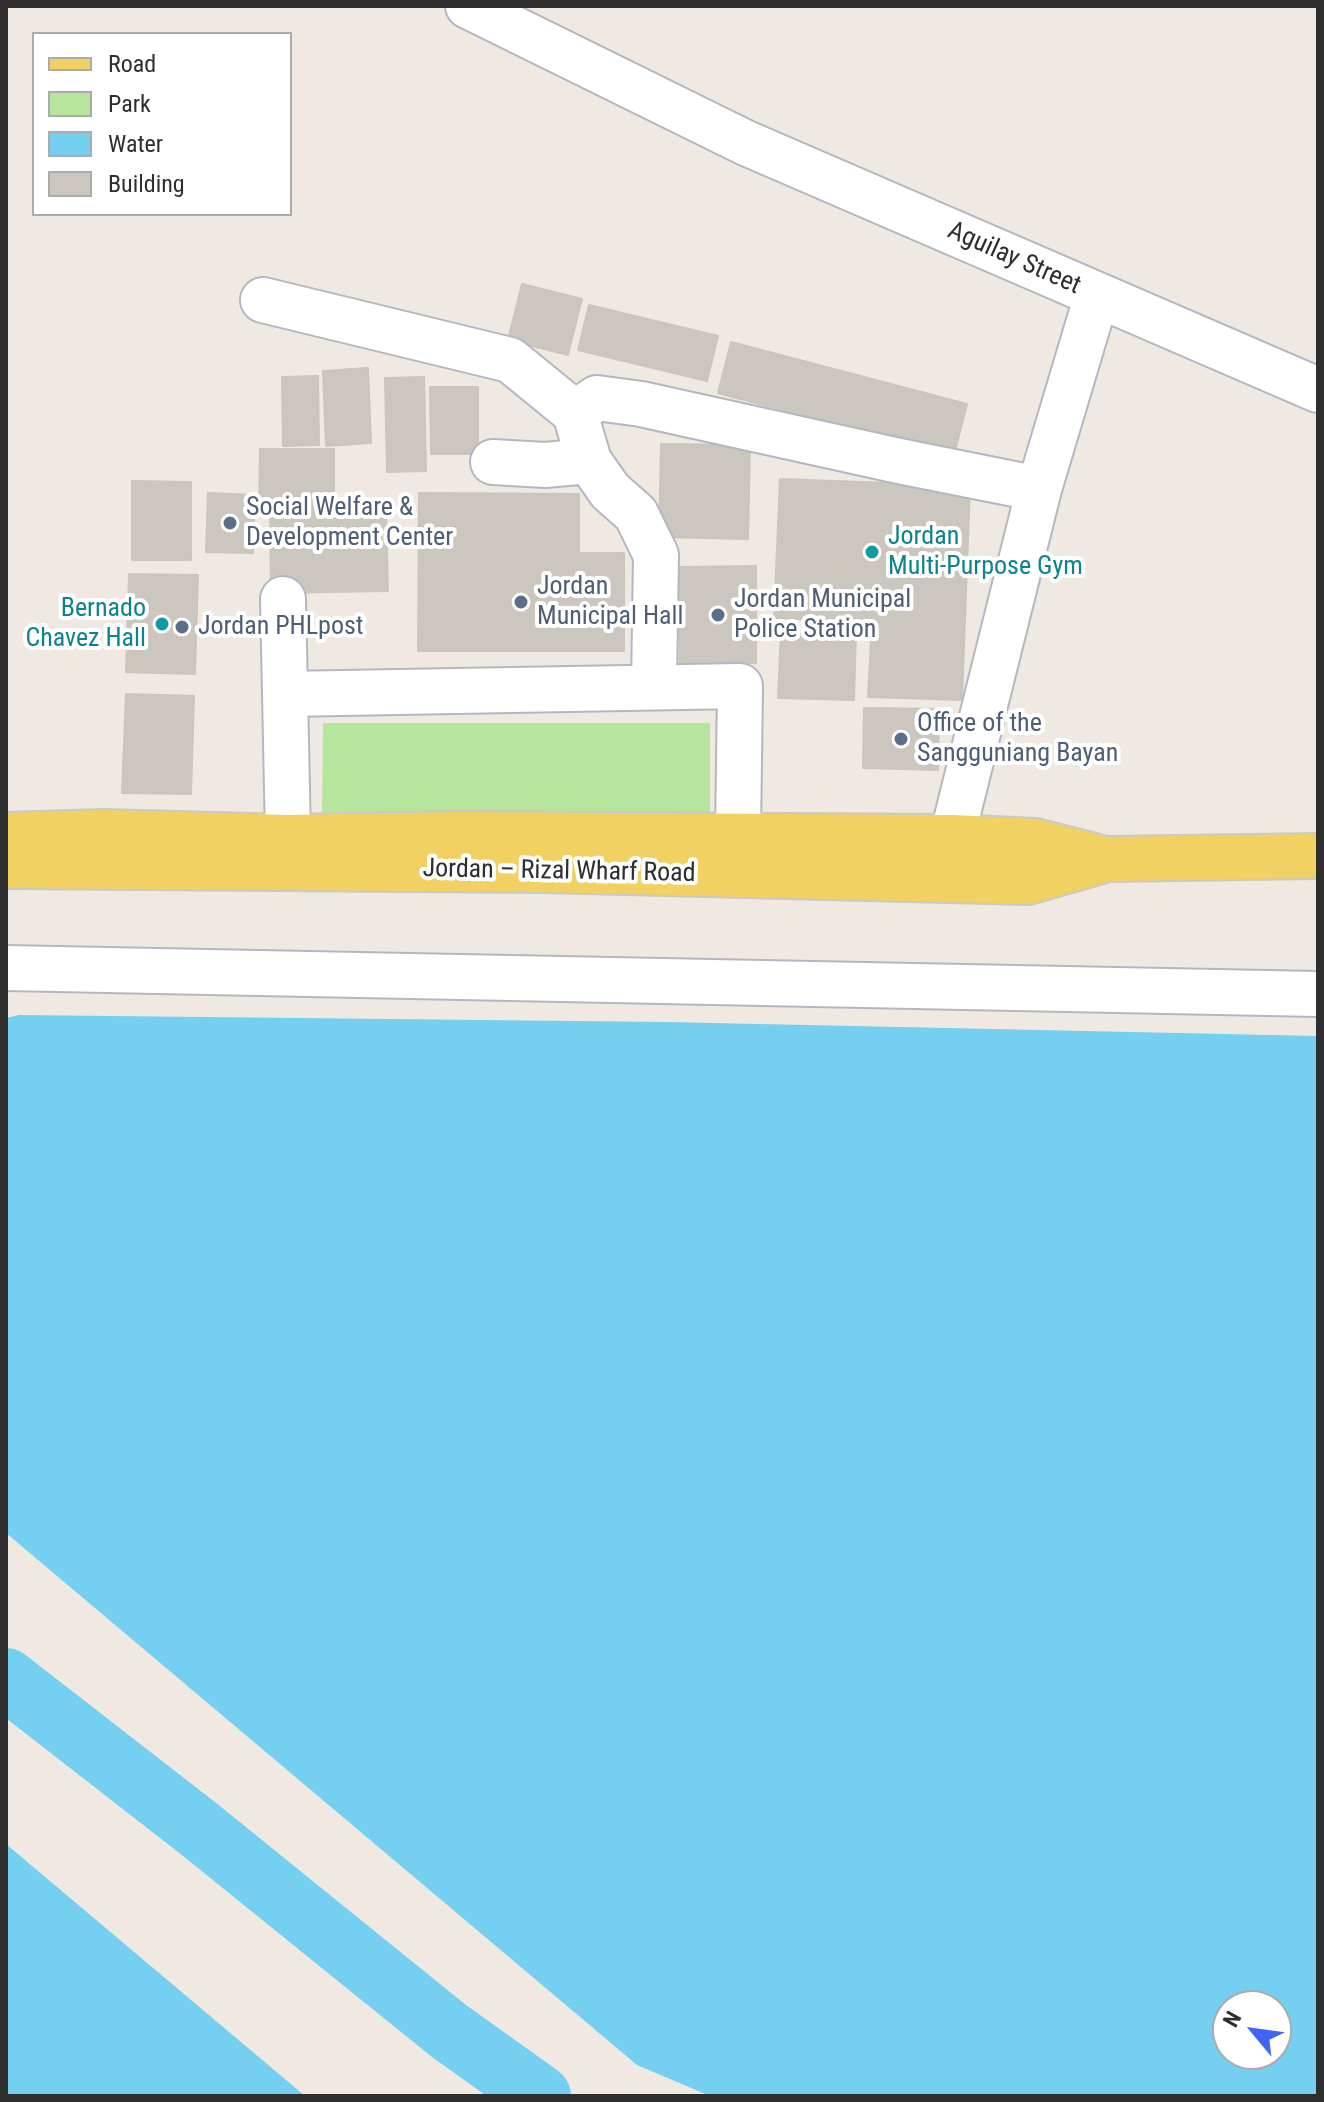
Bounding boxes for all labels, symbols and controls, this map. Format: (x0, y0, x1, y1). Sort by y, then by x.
legend (32, 32, 292, 216)
text: Road (108, 50, 156, 78)
text: Park (108, 90, 151, 118)
text: Water (108, 130, 163, 158)
text: Building (108, 170, 185, 198)
street label: Aguilay Street (943, 216, 1085, 302)
place label: Social Welfare & Development Center (246, 492, 453, 554)
marker: Social Welfare & Development Center (221, 514, 239, 532)
place label: Jordan Multi-Purpose Gym (888, 521, 1083, 582)
marker: Jordan Multi-Purpose Gym (863, 543, 881, 561)
place label: Jordan Municipal Hall (537, 571, 683, 632)
place label: Jordan Municipal Police Station (734, 584, 911, 646)
place label: Bernado Chavez Hall (25, 593, 146, 654)
marker: Jordan Municipal Hall (512, 593, 530, 611)
marker: Jordan Municipal Police Station (709, 606, 727, 624)
place label: Jordan PHLpost (198, 611, 364, 643)
marker: Bernado Chavez Hall (153, 615, 171, 633)
marker: Jordan PHLpost (173, 618, 191, 636)
place label: Office of the Sangguniang Bayan (917, 708, 1118, 770)
marker: Office of the Sangguniang Bayan (892, 730, 910, 748)
street label: Jordan – Rizal Wharf Road (422, 854, 696, 890)
north arrow (1212, 1990, 1292, 2070)
text: N (1218, 2007, 1247, 2031)

